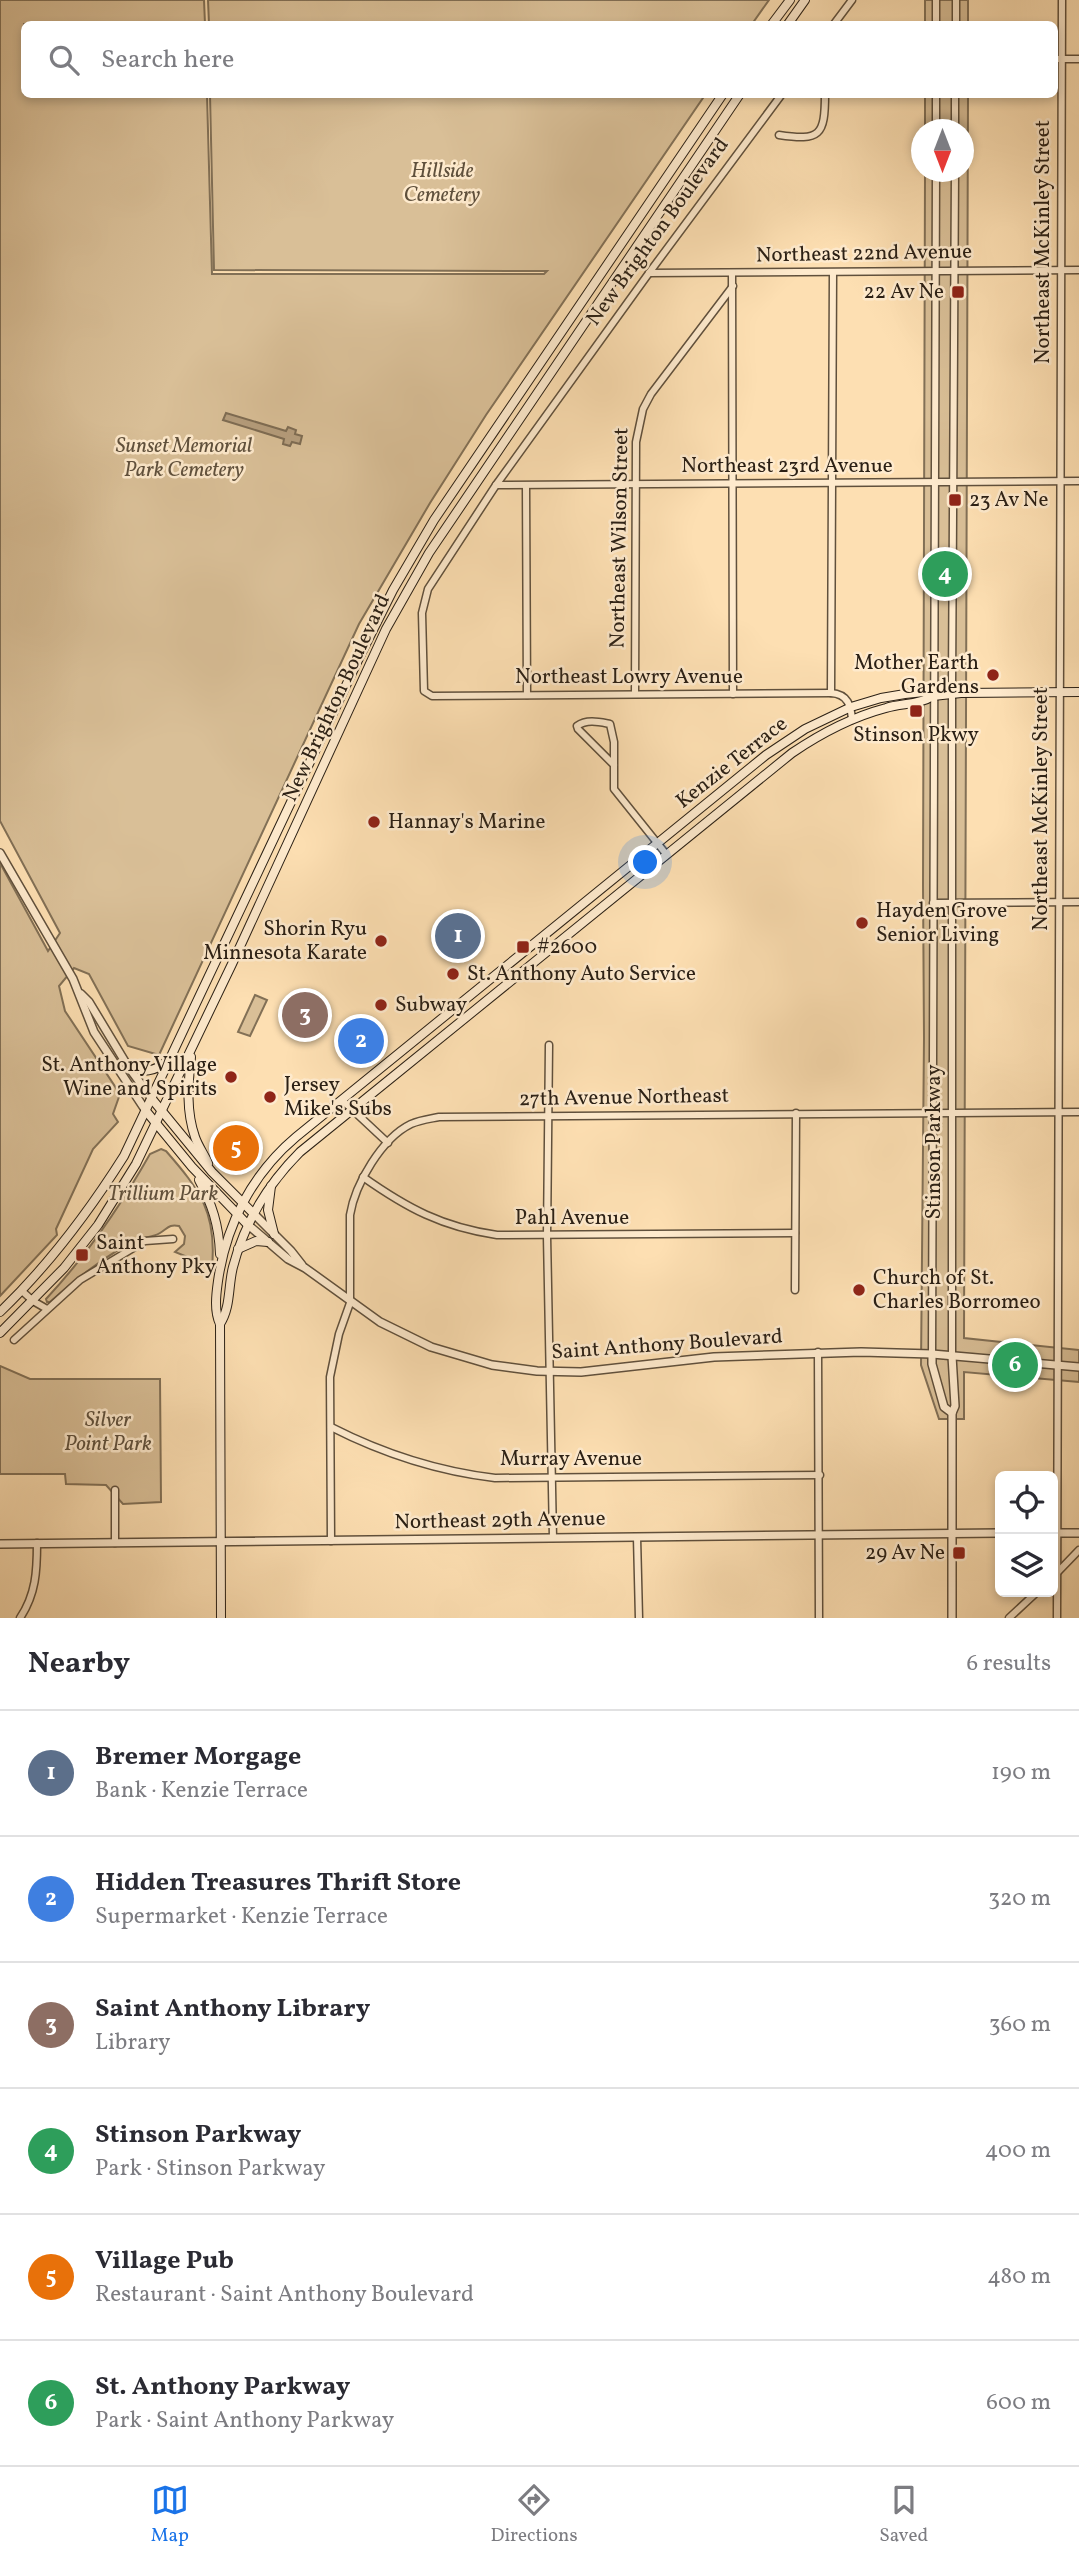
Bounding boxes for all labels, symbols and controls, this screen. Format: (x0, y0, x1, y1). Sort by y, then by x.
search box (21, 21, 1058, 98)
icon: search (45, 41, 83, 79)
text: Search here (101, 42, 234, 78)
north arrow (911, 119, 974, 182)
street label: Northeast McKinley Street (1029, 120, 1058, 364)
street label: New Brighton Boulevard (580, 132, 736, 332)
park label: Hillside Cemetery (404, 157, 481, 210)
street label: Northeast 22nd Avenue (756, 238, 972, 270)
place label: 22 Av Ne (864, 278, 944, 307)
marker: 22 Av Ne (950, 284, 966, 300)
street label: Northeast Wilson Street (604, 427, 636, 649)
park label: Sunset Memorial Park Cemetery (116, 432, 252, 485)
street label: Northeast 23rd Avenue (681, 452, 893, 481)
place label: 23 Av Ne (969, 486, 1048, 515)
marker: 23 Av Ne (947, 492, 963, 508)
pin: 4 (922, 548, 968, 600)
street label: New Brighton Boulevard (276, 589, 398, 807)
place label: Mother Earth Gardens (854, 649, 979, 702)
street label: Northeast Lowry Avenue (515, 663, 743, 692)
marker: Mother Earth Gardens (985, 667, 1001, 683)
street label: Northeast McKinley Street (1027, 687, 1056, 931)
marker: Stinson Pkwy (908, 703, 924, 719)
street label: Kenzie Terrace (670, 710, 794, 816)
place label: Stinson Pkwy (853, 721, 980, 750)
place label: Hannay's Marine (388, 808, 546, 837)
marker: Hannay's Marine (366, 814, 382, 830)
your location (628, 845, 662, 879)
place label: Hayden Grove Senior Living (876, 897, 1007, 950)
pin: 1 (435, 910, 481, 962)
place label: Shorin Ryu Minnesota Karate (203, 915, 367, 968)
marker: Hayden Grove Senior Living (854, 915, 870, 931)
marker: Shorin Ryu Minnesota Karate (373, 933, 389, 949)
place label: #2600 (537, 933, 597, 962)
marker: #2600 (515, 939, 531, 955)
place label: St. Anthony Auto Service (467, 960, 696, 989)
marker: St. Anthony Auto Service (445, 966, 461, 982)
pin: 3 (282, 989, 328, 1041)
place label: Subway (395, 991, 468, 1020)
marker: Subway (373, 997, 389, 1013)
pin: 2 (338, 1015, 384, 1067)
place label: St. Anthony Village Wine and Spirits (41, 1051, 217, 1104)
street label: Stinson Parkway (920, 1064, 949, 1220)
marker: St. Anthony Village Wine and Spirits (223, 1069, 239, 1085)
place label: Jersey Mike's Subs (284, 1071, 392, 1124)
street label: 27th Avenue Northeast (519, 1082, 729, 1114)
marker: Jersey Mike's Subs (262, 1089, 278, 1105)
pin: 5 (213, 1122, 259, 1174)
park label: Trillium Park (108, 1180, 218, 1209)
street label: Pahl Avenue (515, 1204, 629, 1233)
place label: Saint Anthony Pky (96, 1229, 217, 1282)
marker: Saint Anthony Pky (74, 1247, 90, 1263)
place label: Church of St. Charles Borromeo (873, 1264, 1041, 1317)
marker: Church of St. Charles Borromeo (851, 1282, 867, 1298)
street label: Saint Anthony Boulevard (550, 1322, 784, 1368)
pin: 6 (992, 1339, 1038, 1391)
park label: Silver Point Park (64, 1406, 152, 1459)
street label: Murray Avenue (500, 1445, 642, 1474)
map controls (995, 1471, 1058, 1597)
button: locate (995, 1471, 1058, 1534)
street label: Northeast 29th Avenue (394, 1505, 606, 1537)
button: layers (995, 1534, 1058, 1597)
place label: 29 Av Ne (865, 1539, 945, 1568)
marker: 29 Av Ne (951, 1545, 967, 1561)
text: Nearby (28, 1643, 130, 1685)
text: 6 results (967, 1648, 1051, 1680)
text: Bremer Morgage (95, 1739, 301, 1775)
text: 1 (46, 1757, 56, 1789)
text: 190 m (991, 1757, 1051, 1789)
text: Bank · Kenzie Terrace (95, 1775, 308, 1807)
text: Hidden Treasures Thrift Store (95, 1865, 461, 1901)
text: 2 (45, 1883, 57, 1915)
text: 320 m (988, 1883, 1051, 1915)
text: Supermarket · Kenzie Terrace (95, 1901, 388, 1933)
text: Saint Anthony Library (95, 1991, 370, 2027)
text: 3 (45, 2009, 57, 2041)
text: 360 m (989, 2009, 1051, 2041)
text: Library (95, 2027, 171, 2059)
text: Stinson Parkway (95, 2117, 301, 2153)
text: 4 (44, 2135, 58, 2167)
text: 400 m (985, 2135, 1051, 2167)
text: Park · Stinson Parkway (95, 2153, 326, 2185)
text: Village Pub (95, 2243, 234, 2279)
text: 5 (45, 2261, 57, 2293)
text: 480 m (987, 2261, 1051, 2293)
text: Restaurant · Saint Anthony Boulevard (95, 2279, 474, 2311)
text: St. Anthony Parkway (95, 2369, 350, 2405)
text: 6 (45, 2387, 57, 2419)
text: 600 m (986, 2387, 1051, 2419)
text: Park · Saint Anthony Parkway (95, 2405, 394, 2437)
tab: Map (151, 2481, 189, 2549)
tab: Directions (491, 2481, 578, 2549)
tab: Saved (879, 2481, 928, 2549)

